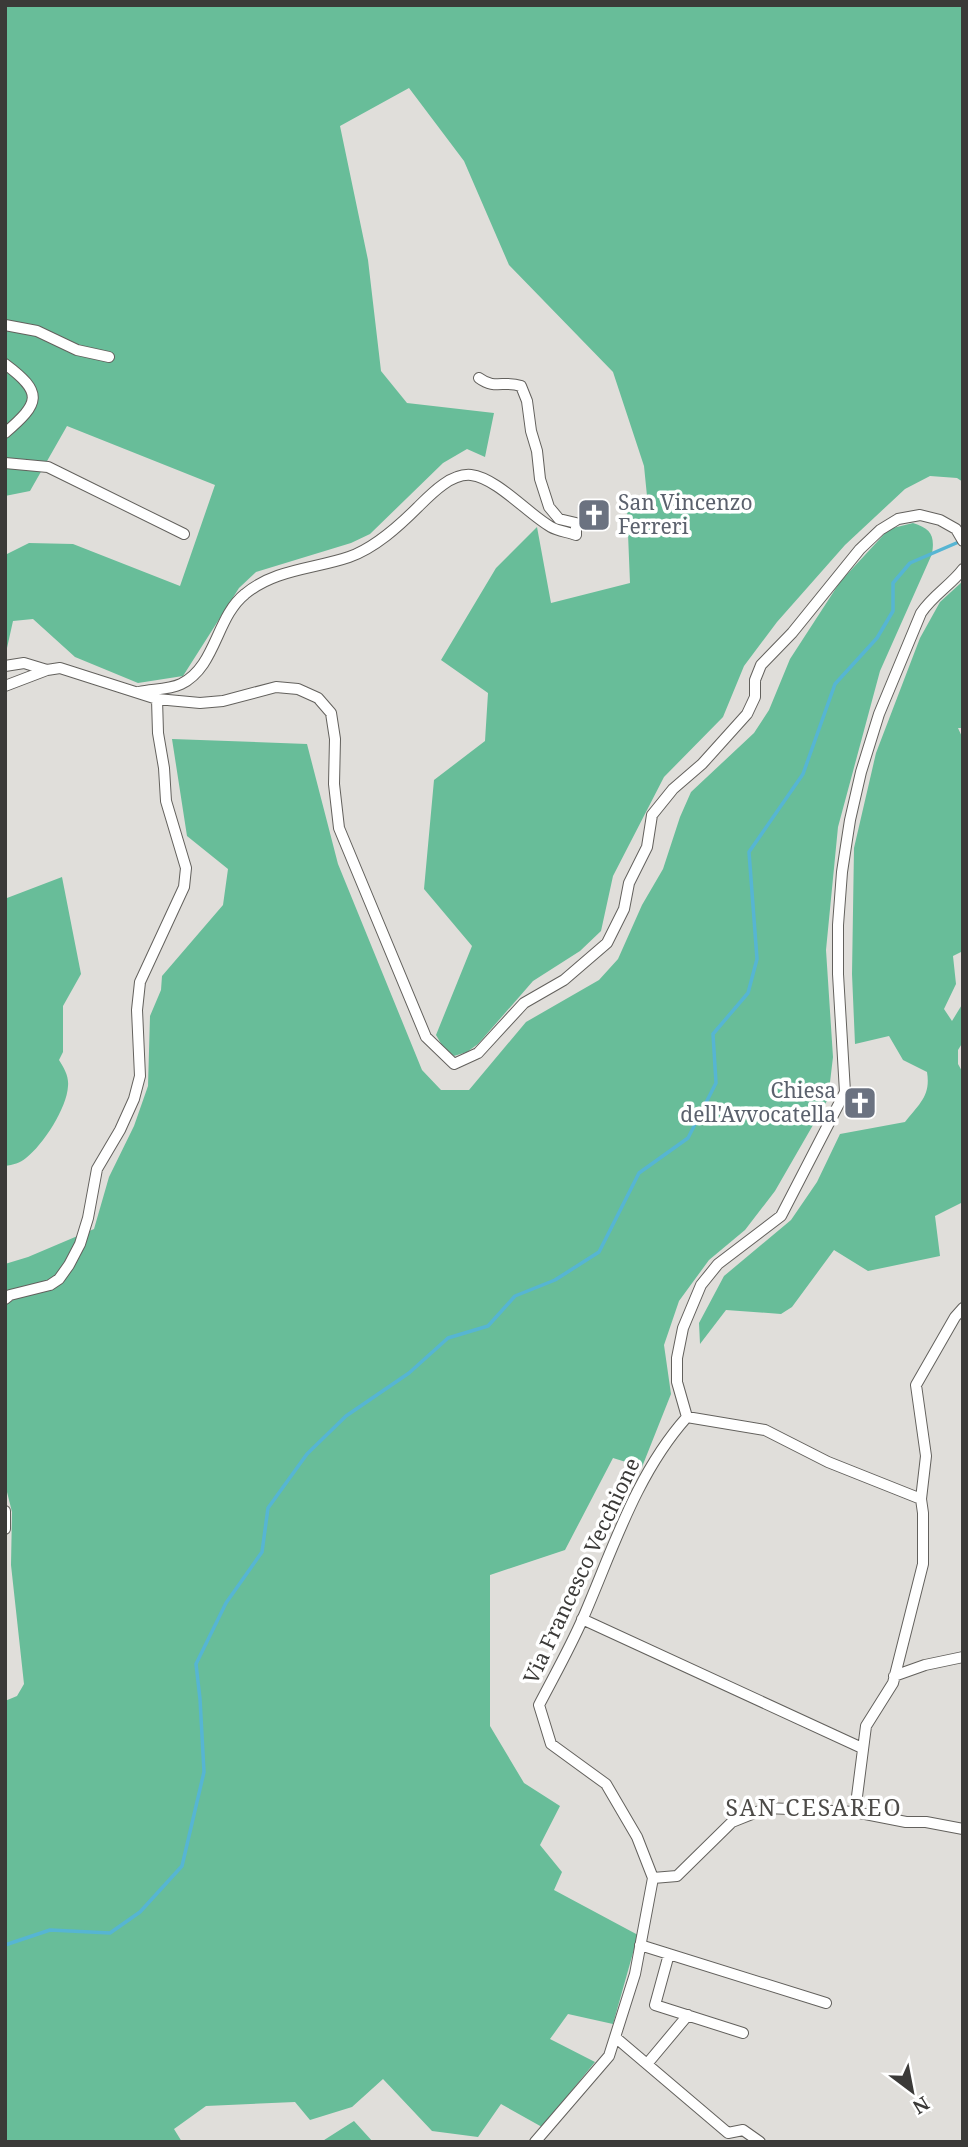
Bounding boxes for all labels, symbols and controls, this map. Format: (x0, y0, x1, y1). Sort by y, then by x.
place label: San Vincenzo Ferreri (618, 488, 753, 540)
church icon: San Vincenzo Ferreri (575, 496, 613, 534)
place label: Chiesa dell'Avvocatella (680, 1076, 836, 1128)
church icon: Chiesa dell'Avvocatella (841, 1084, 879, 1122)
street label: Via Francesco Vecchione (516, 1453, 646, 1688)
district label: SAN CESAREO (726, 1791, 903, 1823)
north arrow (877, 2056, 947, 2126)
text: N (908, 2090, 934, 2120)

